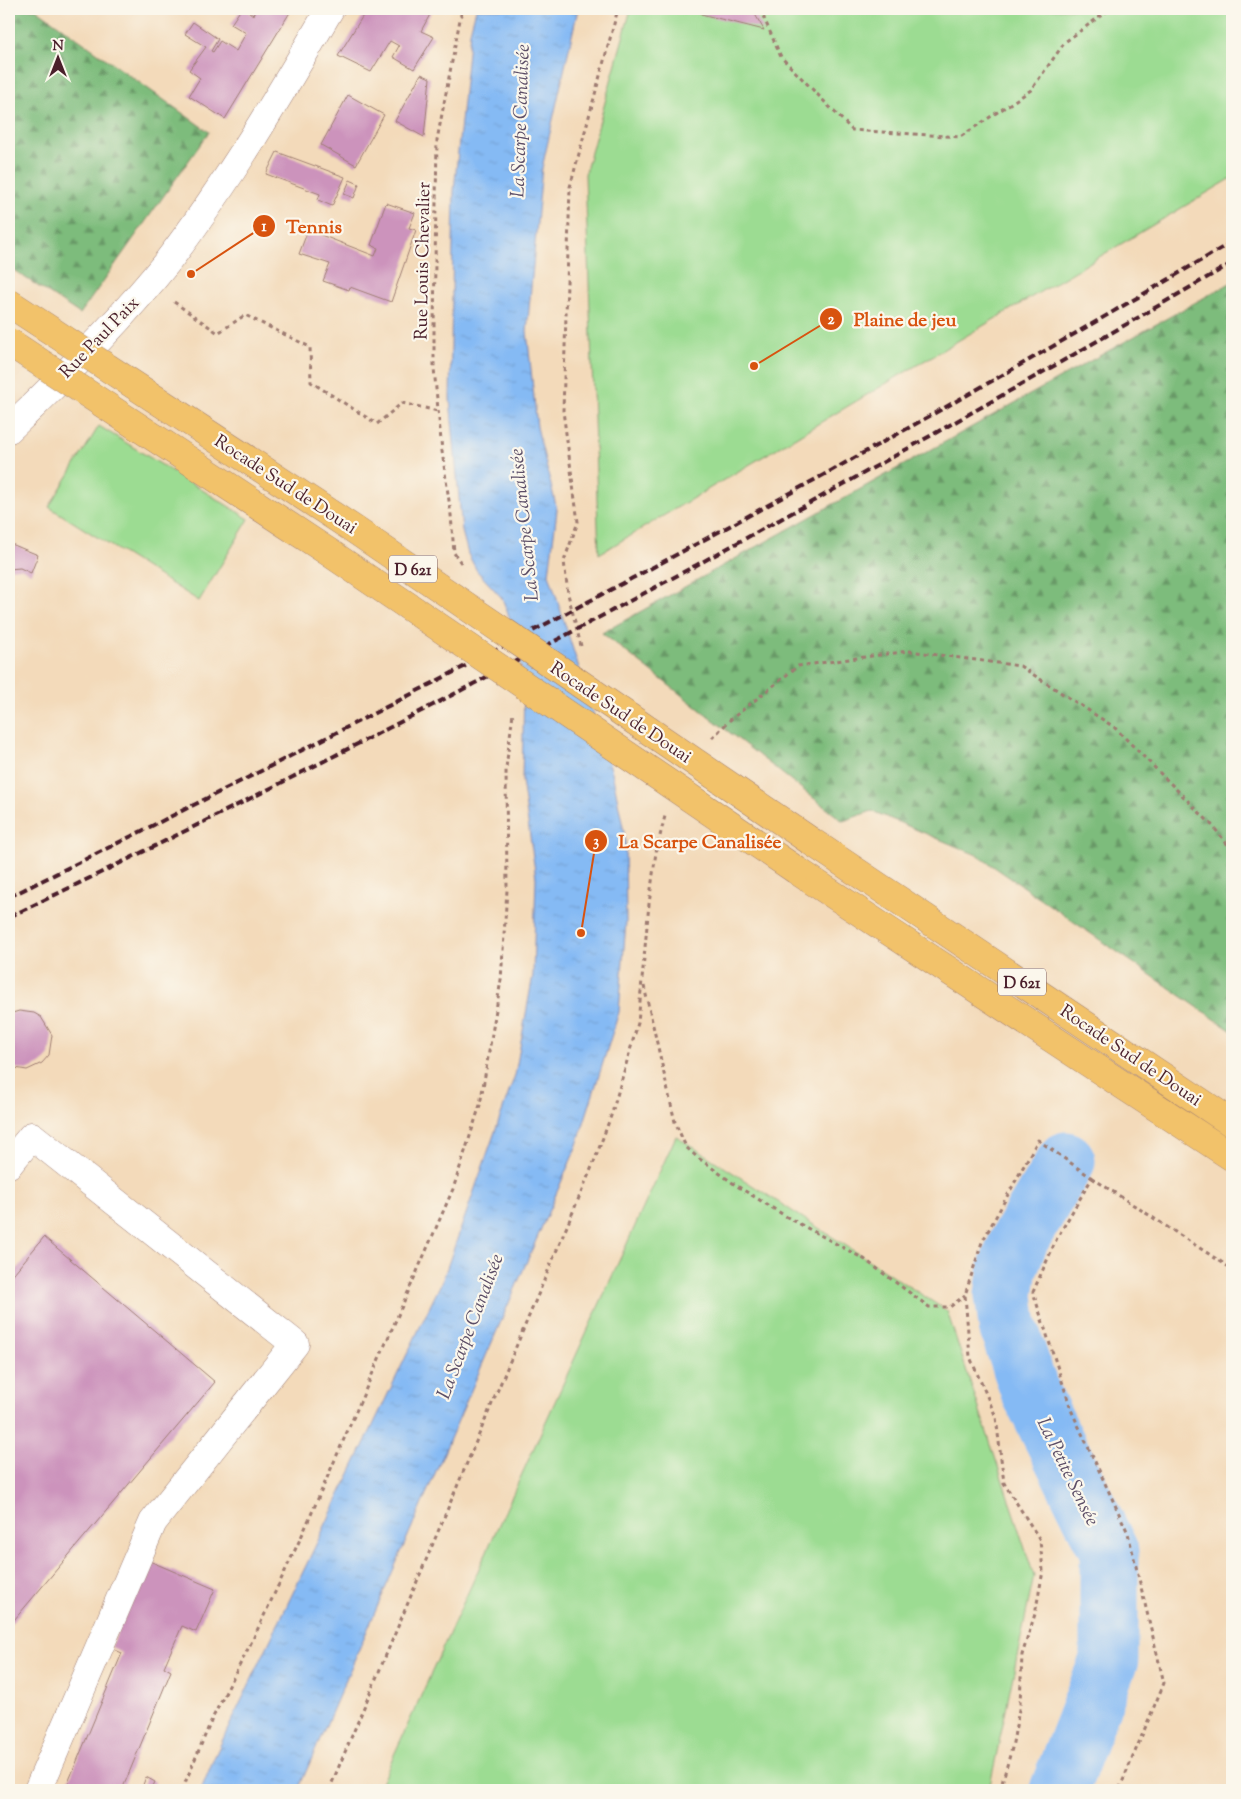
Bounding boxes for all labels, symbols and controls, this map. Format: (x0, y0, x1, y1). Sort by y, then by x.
north arrow (32, 32, 82, 82)
text: N (52, 37, 64, 57)
water label: La Scarpe Canalisée (505, 43, 538, 198)
street label: Rue Louis Chevalier (410, 182, 438, 340)
callout: Tennis (251, 209, 352, 243)
text: Tennis (286, 215, 342, 242)
text: 1 (261, 217, 267, 238)
street label: Rue Paul Paix (54, 291, 146, 385)
callout: Plaine de jeu (819, 302, 966, 336)
text: Plaine de jeu (854, 308, 956, 335)
text: 2 (827, 310, 835, 331)
street label: Rocade Sud de Douai (208, 430, 362, 542)
water label: La Scarpe Canalisée (504, 447, 547, 603)
road number: D 621 (389, 556, 437, 582)
street label: Rocade Sud de Douai (544, 657, 696, 771)
callout: La Scarpe Canalisée (583, 824, 791, 858)
text: La Scarpe Canalisée (619, 830, 782, 857)
text: 3 (593, 832, 599, 853)
road number: D 621 (998, 969, 1046, 996)
street label: Rocade Sud de Douai (1054, 1000, 1206, 1114)
water label: La Scarpe Canalisée (431, 1250, 512, 1403)
water label: La Petite Sensée (1029, 1413, 1105, 1531)

